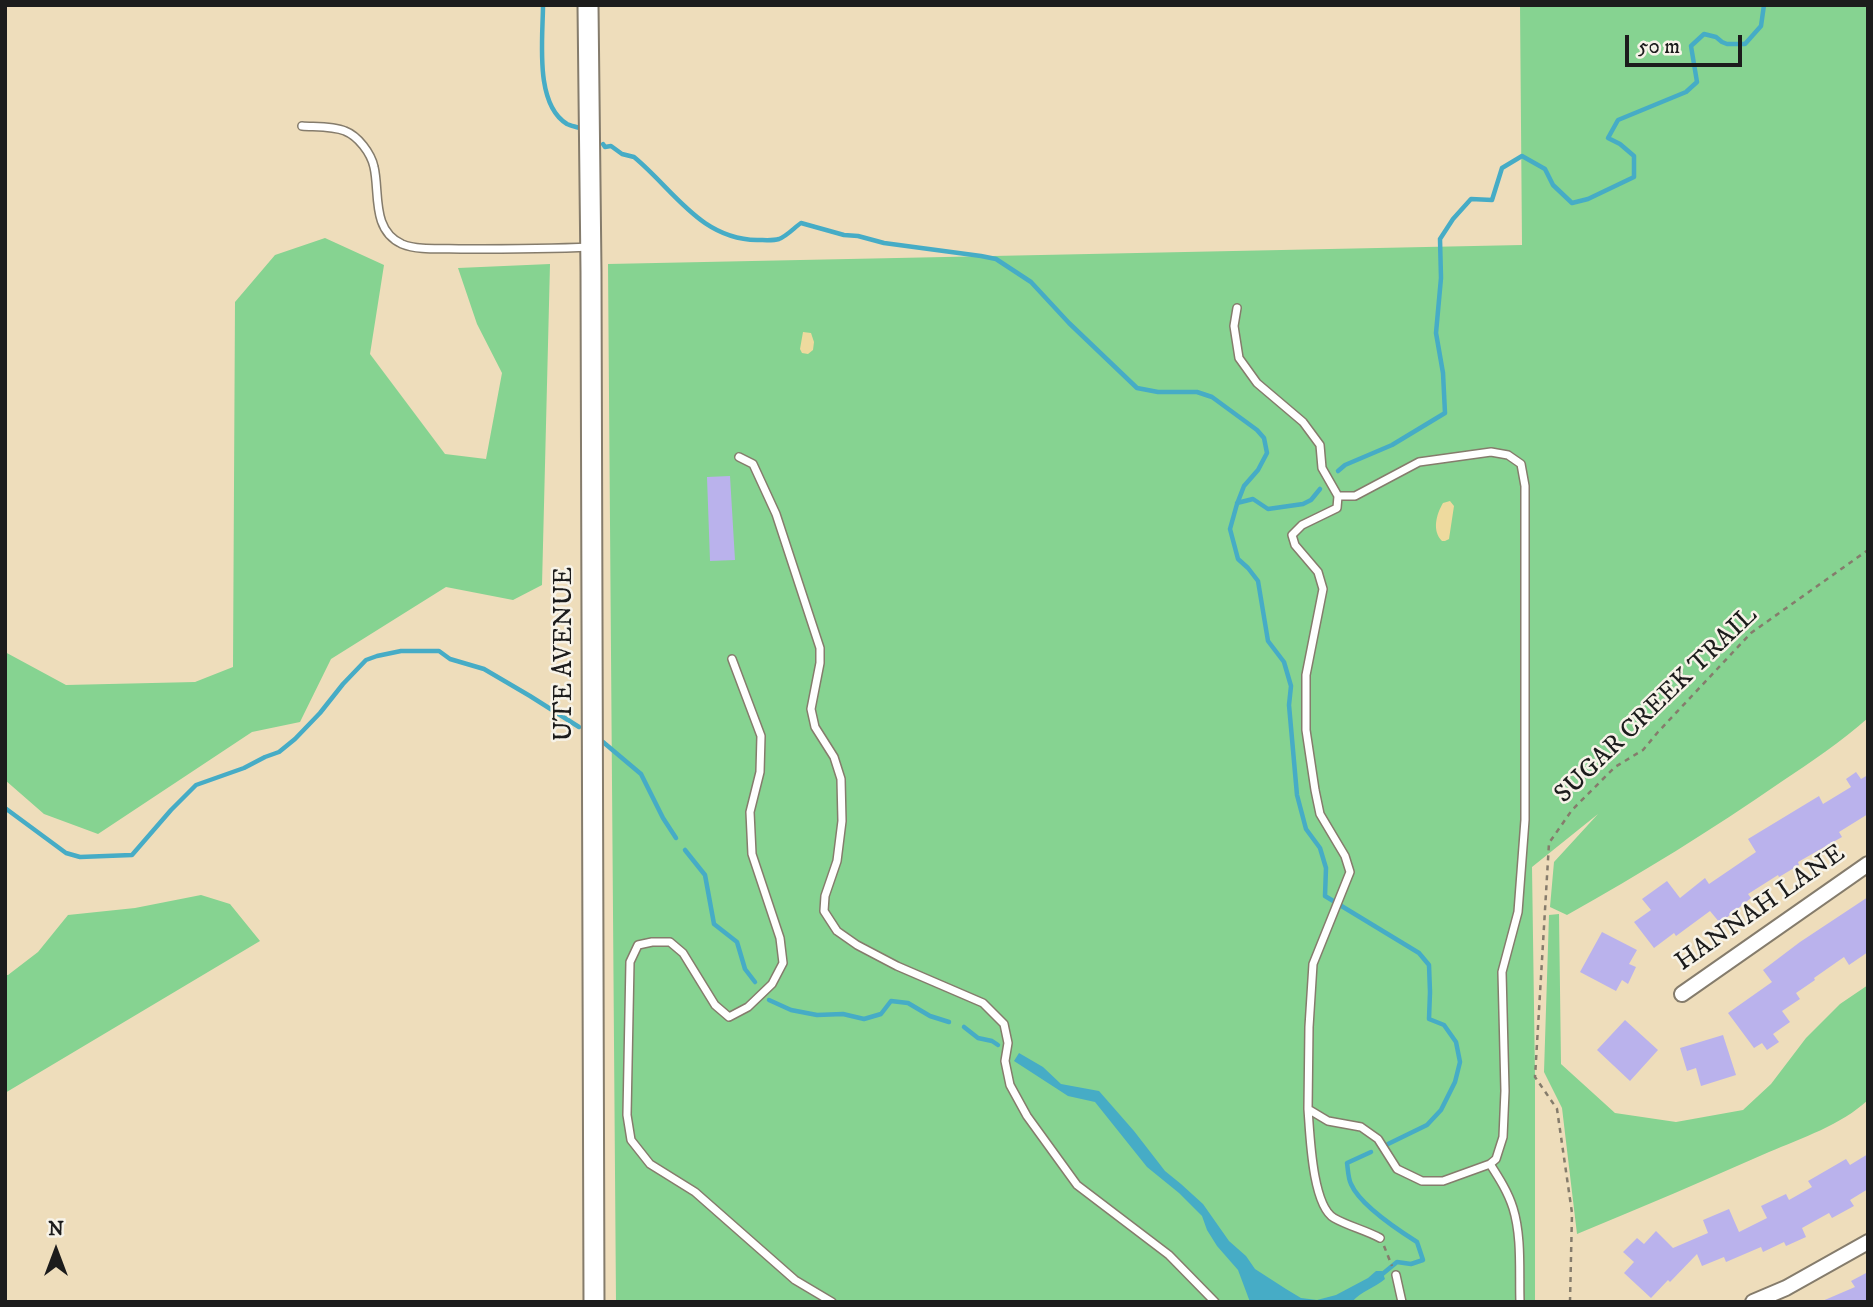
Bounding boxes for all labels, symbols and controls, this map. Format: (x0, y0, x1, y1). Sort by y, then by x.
scale bar (1628, 21, 1745, 65)
text: 50 m (1638, 34, 1680, 60)
street label: UTE AVENUE (550, 567, 582, 741)
street label: SUGAR CREEK TRAIL (1549, 601, 1765, 811)
street label: HANNAH LANE (1670, 839, 1852, 979)
north arrow (21, 1216, 91, 1286)
text: N (48, 1218, 64, 1241)

